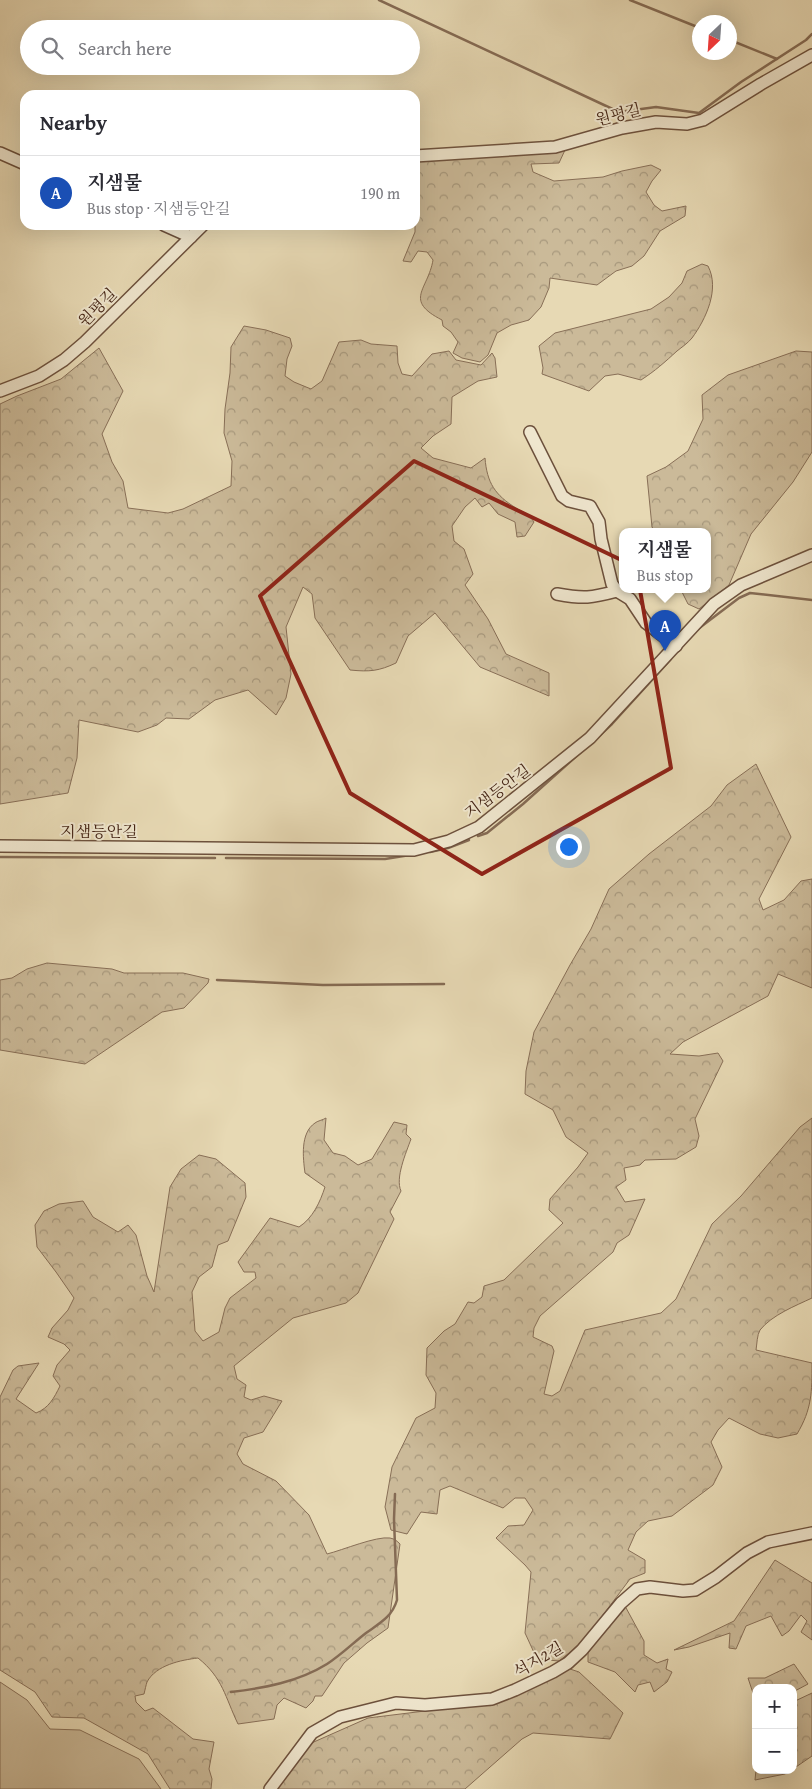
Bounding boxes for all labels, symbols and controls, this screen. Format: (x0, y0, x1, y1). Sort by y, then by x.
north arrow (692, 15, 737, 60)
search box (20, 20, 420, 75)
icon: search (38, 34, 66, 62)
text: Search here (78, 34, 172, 62)
street label: 원평길 (593, 97, 643, 131)
text: Nearby (40, 107, 107, 138)
text: 지샘물 (87, 168, 142, 196)
text: A (51, 181, 61, 205)
text: 190 m (360, 181, 400, 205)
text: Bus stop · 지샘등안길 (87, 196, 230, 220)
street label: 원평길 (72, 282, 122, 332)
popup (619, 528, 711, 593)
text: 지샘물 (637, 535, 692, 563)
text: Bus stop (637, 563, 693, 587)
pin: A (649, 610, 681, 651)
street label: 지샘등안길 (459, 758, 535, 824)
street label: 지샘등안길 (60, 819, 138, 843)
your location (556, 834, 582, 860)
street label: 석지2길 (509, 1635, 567, 1683)
map controls (752, 1684, 797, 1774)
button: + (752, 1684, 797, 1729)
button: − (752, 1729, 797, 1774)

